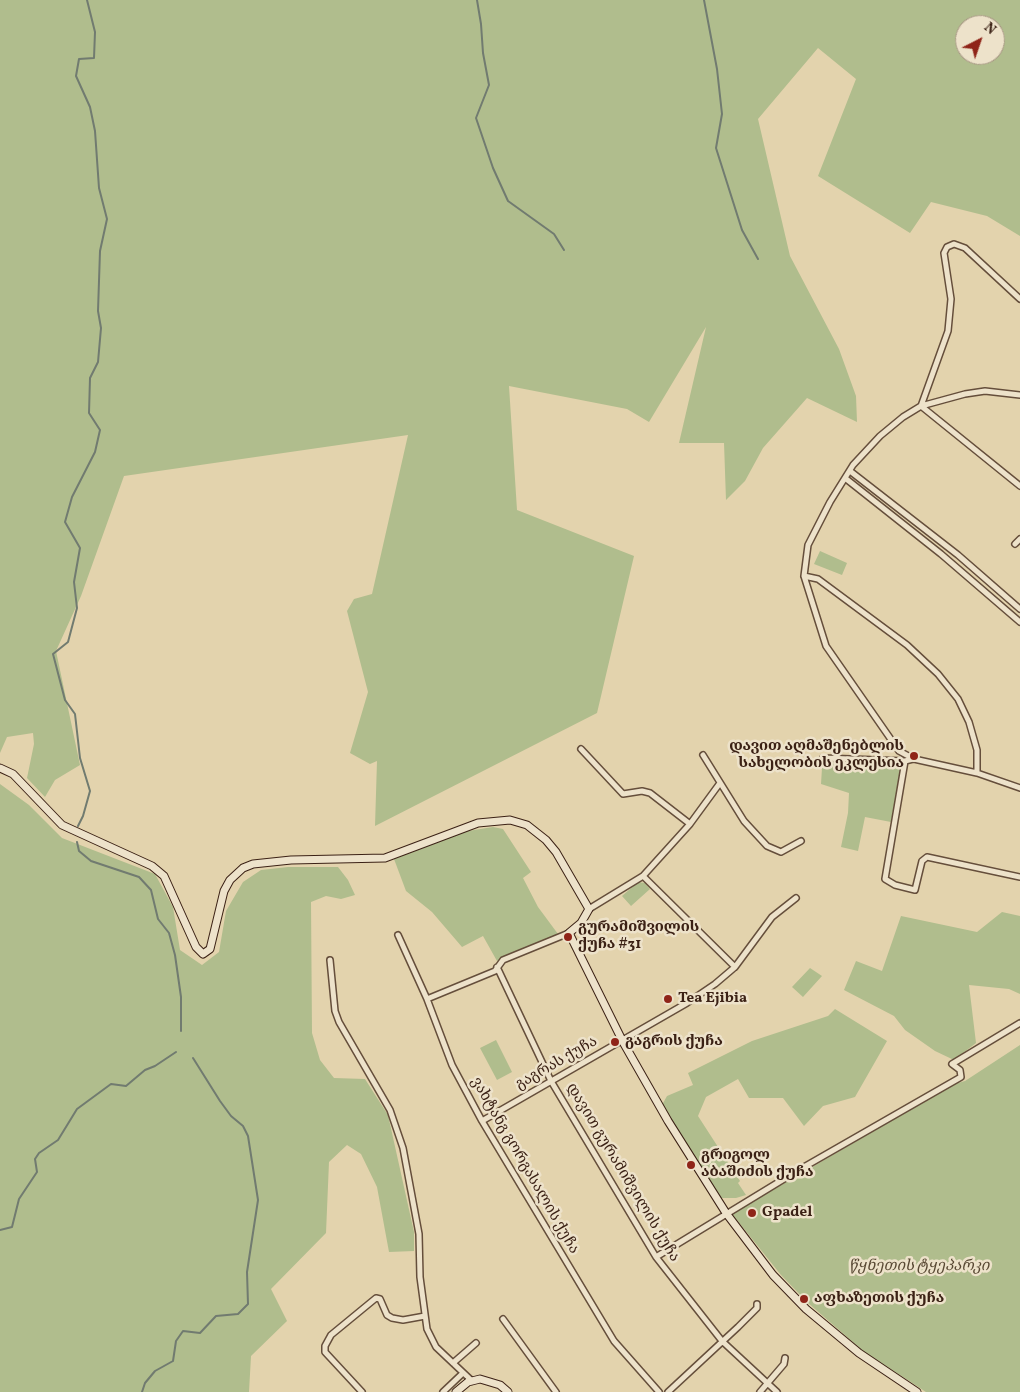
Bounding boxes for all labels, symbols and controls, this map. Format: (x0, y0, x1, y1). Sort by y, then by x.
north arrow (955, 15, 1005, 65)
text: N (979, 19, 1000, 40)
place label: დავით აღმაშენებლის სახელობის ეკლესია (729, 738, 904, 773)
marker: დავით აღმაშენებლის სახელობის ეკლესია (908, 750, 920, 762)
place label: გურამიშვილის ქუჩა #31 (578, 919, 699, 954)
marker: გურამიშვილის ქუჩა #31 (562, 931, 574, 943)
place label: Tea Ejibia (678, 990, 747, 1008)
marker: Tea Ejibia (662, 993, 674, 1005)
street label: გაგრას ქუჩა (513, 1033, 601, 1095)
place label: გაგრის ქუჩა (625, 1033, 723, 1051)
marker: გაგრის ქუჩა (609, 1036, 621, 1048)
street label: ვახტანგ გორგასალის ქუჩა (466, 1074, 582, 1258)
street label: დავით გურამიშვილის ქუჩა (561, 1080, 683, 1266)
place label: გრიგოლ აბაშიძის ქუჩა (701, 1147, 814, 1182)
marker: გრიგოლ აბაშიძის ქუჩა (685, 1159, 697, 1171)
place label: Gpadel (762, 1204, 812, 1222)
marker: Gpadel (746, 1207, 758, 1219)
park label: წყნეთის ტყეპარკი (849, 1258, 989, 1276)
place label: აფხაზეთის ქუჩა (814, 1290, 944, 1308)
marker: აფხაზეთის ქუჩა (798, 1293, 810, 1305)

